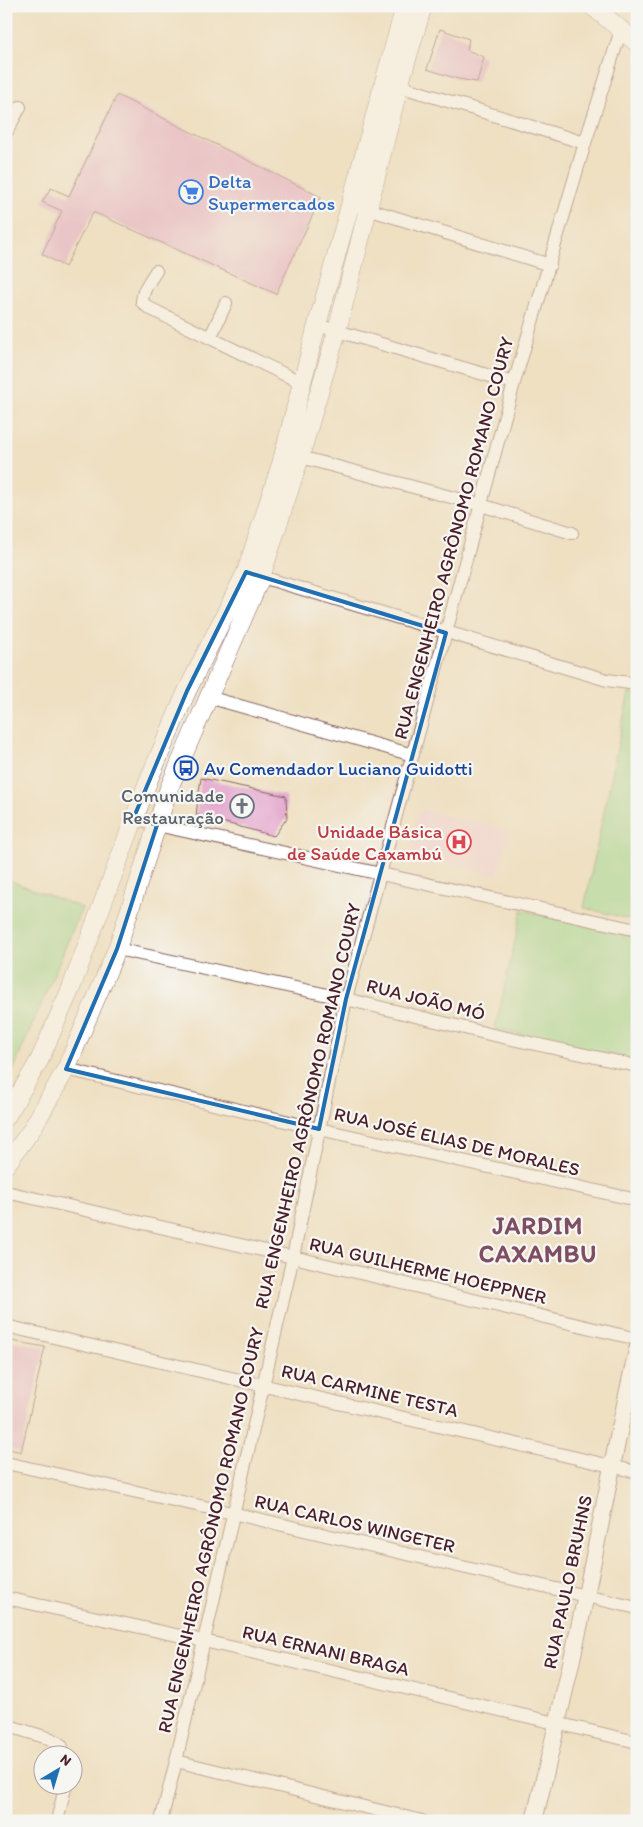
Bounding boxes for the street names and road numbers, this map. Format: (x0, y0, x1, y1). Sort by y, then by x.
street label: RUA ENGENHEIRO AGRÔNOMO ROMANO COURY (389, 334, 518, 742)
street label: RUA ENGENHEIRO AGRÔNOMO ROMANO COURY (250, 901, 365, 1311)
street label: RUA JOÃO MÓ (364, 974, 488, 1025)
street label: RUA JOSÉ ELIAS DE MORALES (332, 1102, 582, 1181)
street label: RUA GUILHERME HOEPPNER (307, 1232, 549, 1309)
street label: RUA ENGENHEIRO AGRÔNOMO ROMANO COURY (153, 1325, 268, 1735)
street label: RUA CARMINE TESTA (279, 1359, 461, 1422)
street label: RUA CARLOS WINGETER (252, 1489, 457, 1558)
street label: RUA PAULO BRUHNS (538, 1493, 597, 1671)
street label: RUA ERNANI BRAGA (240, 1620, 412, 1681)

